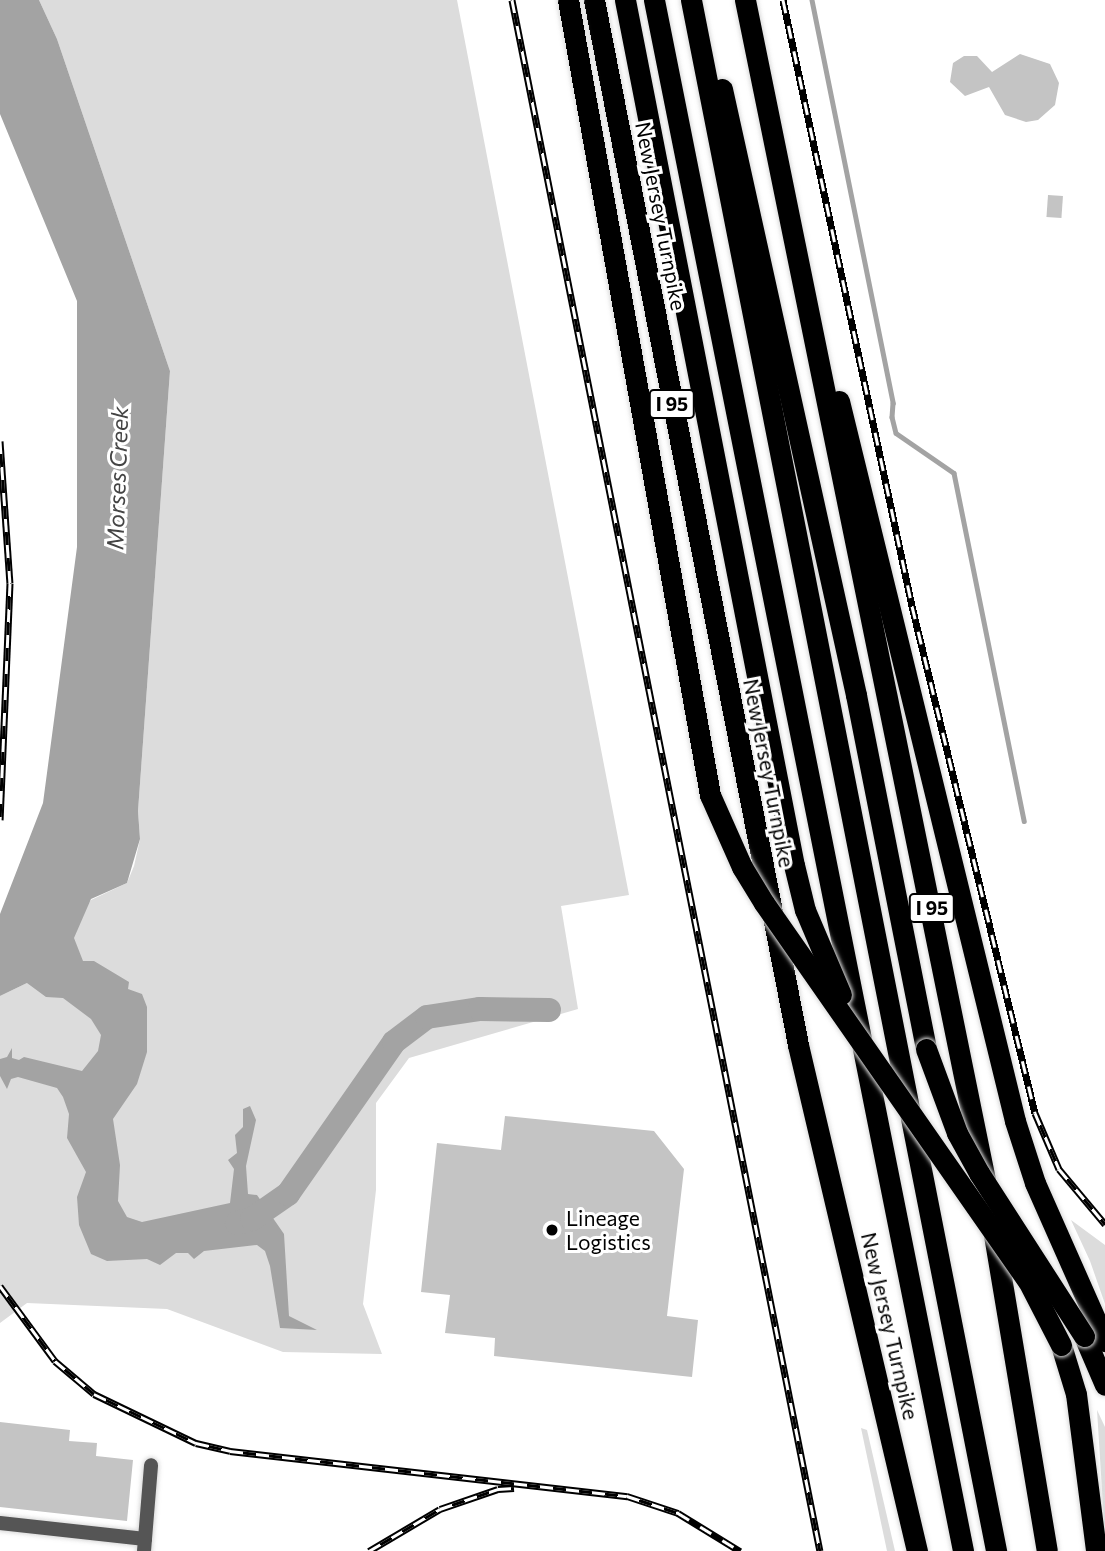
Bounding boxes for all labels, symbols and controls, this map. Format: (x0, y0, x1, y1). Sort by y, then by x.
street label: New Jersey Turnpike (630, 120, 692, 312)
road number: I 95 (648, 388, 696, 420)
water label: Morses Creek (101, 406, 133, 550)
street label: New Jersey Turnpike (738, 677, 800, 869)
road number: I 95 (908, 893, 956, 924)
place label: Lineage Logistics (566, 1205, 651, 1255)
marker: Lineage Logistics (544, 1222, 560, 1238)
street label: New Jersey Turnpike (856, 1230, 924, 1422)

